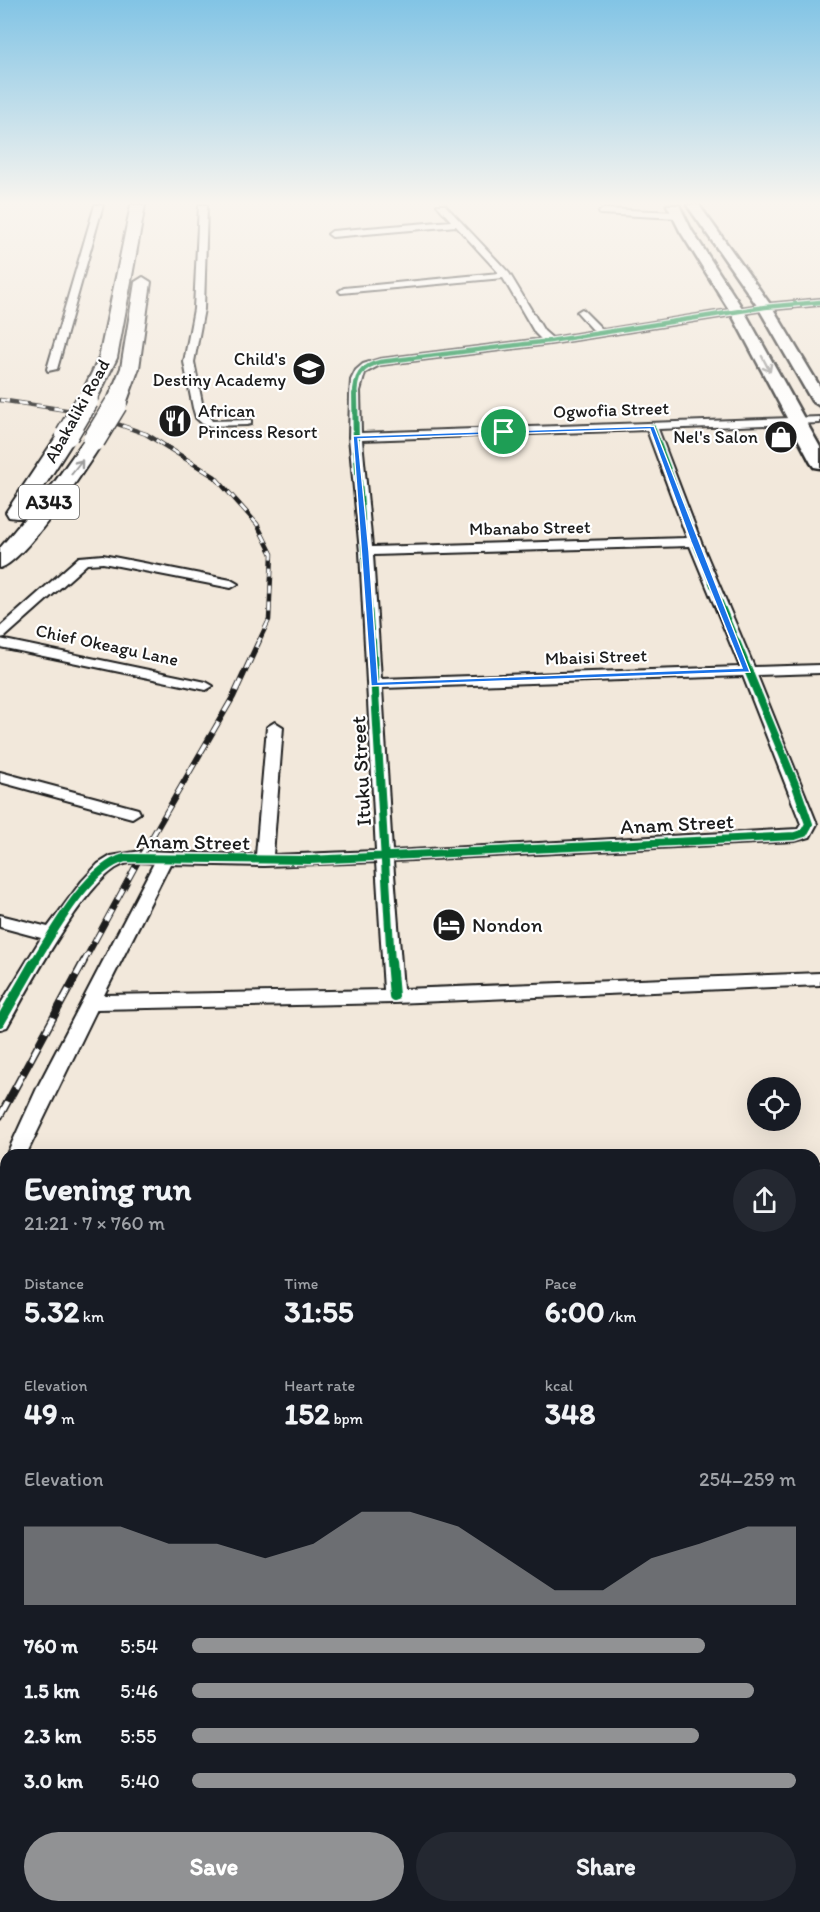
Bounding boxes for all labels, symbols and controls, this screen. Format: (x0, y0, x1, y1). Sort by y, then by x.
place label: Child's Destiny Academy (152, 348, 287, 391)
school or university icon: Child's Destiny Academy (291, 351, 327, 387)
street label: Abakaliki Road (40, 355, 115, 467)
one-way arrow (760, 355, 772, 373)
street label: Ogwofia Street (553, 397, 670, 423)
place label: African Princess Resort (198, 400, 318, 443)
restaurant icon: African Princess Resort (157, 403, 193, 439)
pin (478, 406, 529, 457)
icon: arrive (487, 415, 520, 448)
shop icon: Nel's Salon (763, 419, 799, 455)
place label: Nel's Salon (673, 426, 758, 448)
one-way arrow (70, 459, 83, 475)
road number: A343 (19, 485, 79, 519)
street label: Mbanabo Street (469, 516, 591, 540)
street label: Chief Okeagu Lane (34, 619, 180, 671)
street label: Mbaisi Street (545, 644, 648, 670)
street label: Ituku Street (345, 715, 376, 827)
street label: Anam Street (619, 808, 735, 839)
street label: Anam Street (136, 828, 250, 855)
hotel icon: Nondon (431, 907, 467, 943)
place label: Nondon (472, 912, 543, 937)
map controls (747, 1077, 801, 1131)
button: locate (747, 1077, 801, 1131)
text: Evening run (24, 1169, 191, 1208)
button: share (733, 1169, 796, 1232)
text: 21:21 · 7 × 760 m (24, 1211, 165, 1235)
text: Distance (24, 1274, 84, 1293)
text: Time (284, 1274, 318, 1293)
text: Pace (545, 1274, 577, 1293)
text: 5.32 (24, 1293, 79, 1330)
text: 31:55 (284, 1293, 353, 1330)
text: 6:00 (545, 1293, 605, 1330)
text: km (79, 1307, 104, 1326)
text: /km (605, 1307, 636, 1326)
text: Elevation (24, 1376, 88, 1395)
text: Heart rate (284, 1376, 355, 1395)
text: kcal (545, 1376, 573, 1395)
text: 49 (24, 1395, 58, 1432)
text: 152 (284, 1395, 330, 1432)
text: 348 (545, 1395, 595, 1432)
text: m (58, 1409, 75, 1428)
text: bpm (330, 1409, 363, 1428)
text: Elevation (24, 1467, 103, 1491)
text: 254–259 m (699, 1467, 796, 1491)
text: 760 m (24, 1634, 78, 1658)
text: 5:54 (120, 1634, 158, 1658)
text: 1.5 km (24, 1679, 80, 1703)
text: 5:46 (120, 1679, 158, 1703)
text: 2.3 km (24, 1724, 81, 1748)
text: 5:55 (120, 1724, 156, 1748)
text: 3.0 km (24, 1769, 83, 1793)
text: 5:40 (120, 1769, 160, 1793)
button: Save (24, 1832, 404, 1901)
button: Share (416, 1832, 796, 1901)

